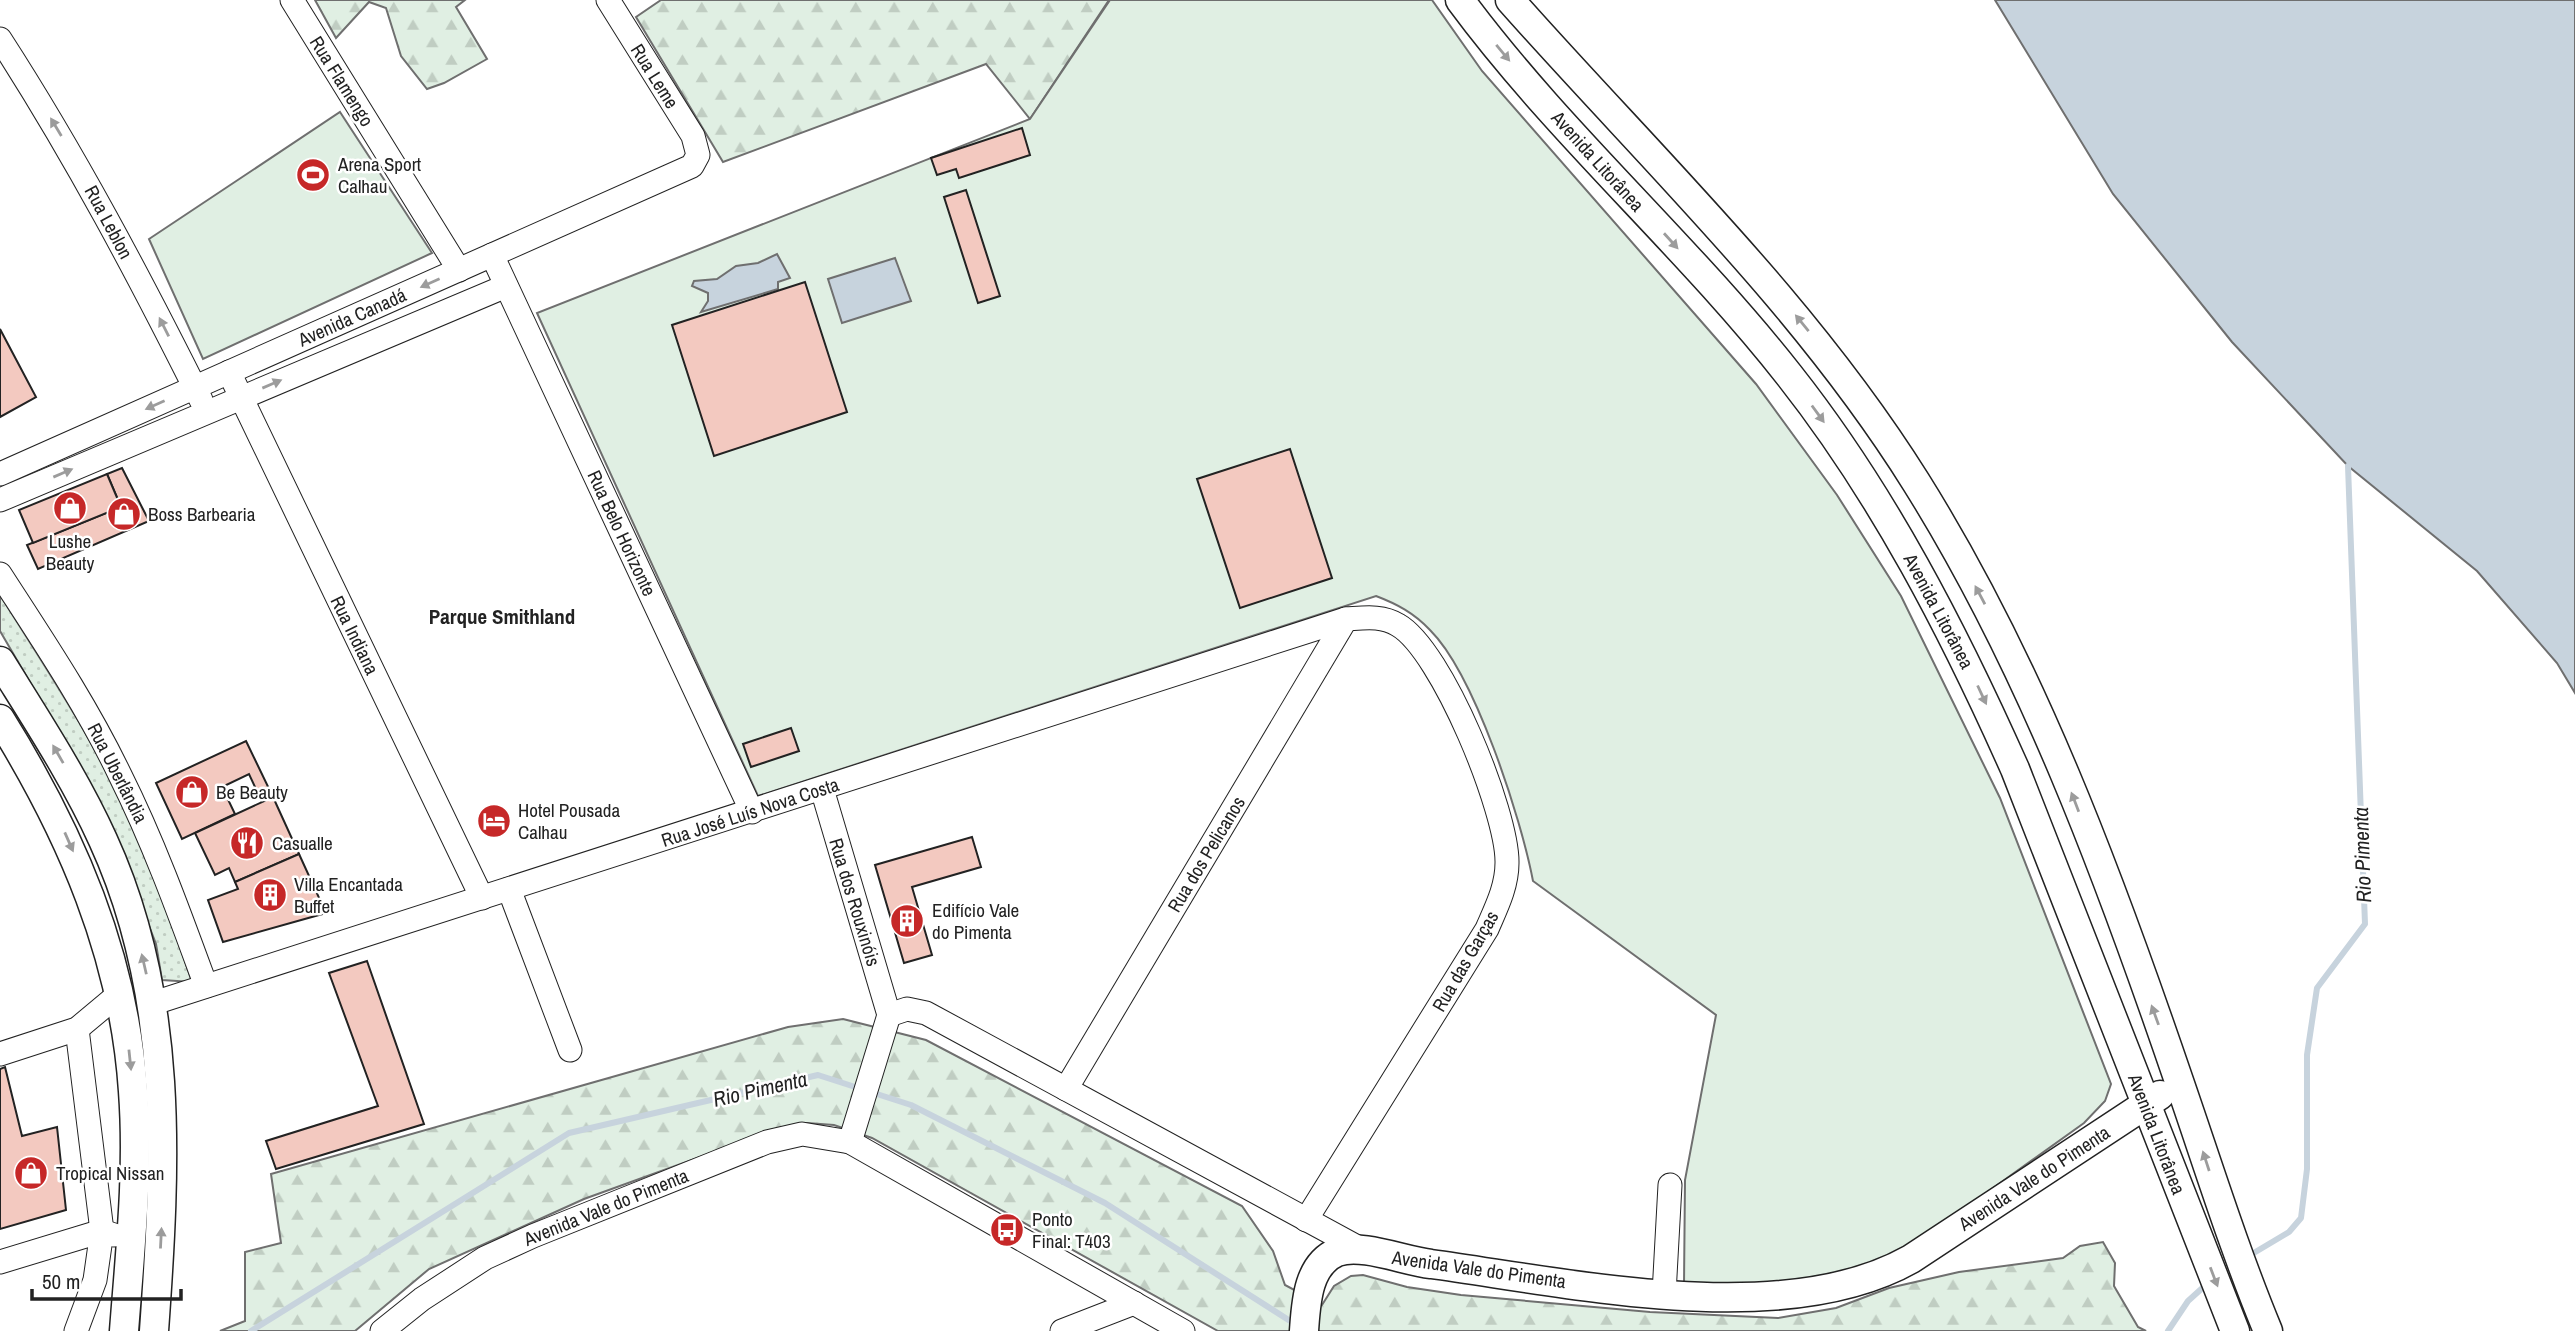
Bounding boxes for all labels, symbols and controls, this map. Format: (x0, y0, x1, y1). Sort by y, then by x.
street label: Rua Flamengo (304, 31, 380, 131)
street label: Rua Leme (625, 39, 685, 113)
one-way arrow (1495, 44, 1510, 62)
street label: Avenida Litorânea (1545, 104, 1650, 217)
one-way arrow (50, 117, 62, 136)
place label: Arena Sport Calhau (337, 151, 422, 199)
sports icon: Arena Sport Calhau (294, 156, 332, 194)
street label: Rua Leblon (79, 181, 139, 263)
one-way arrow (1663, 232, 1679, 250)
one-way arrow (419, 278, 440, 289)
street label: Avenida Canadá (293, 281, 410, 353)
one-way arrow (1795, 315, 1810, 333)
one-way arrow (158, 317, 169, 337)
one-way arrow (262, 379, 283, 390)
one-way arrow (145, 399, 165, 411)
one-way arrow (1811, 405, 1825, 423)
street label: Rua Belo Horizonte (581, 466, 663, 600)
one-way arrow (53, 467, 73, 479)
shop icon: Lushe Beauty (51, 489, 89, 527)
shop icon: Boss Barbearia (105, 495, 143, 533)
place label: Boss Barbearia (148, 501, 256, 527)
place label: Lushe Beauty (46, 528, 94, 576)
street label: Avenida Litorânea (1897, 548, 1980, 673)
one-way arrow (1974, 585, 1986, 605)
street label: Rua Indiana (325, 591, 385, 679)
district label: Parque Smithland (429, 602, 575, 631)
one-way arrow (1976, 685, 1988, 705)
street label: Rua Uberlândia (82, 718, 155, 828)
one-way arrow (51, 745, 64, 764)
street label: Rua José Luís Nova Costa (658, 771, 842, 853)
shop icon: Be Beauty (173, 773, 211, 811)
place label: Be Beauty (216, 779, 288, 805)
street label: Rua dos Pelicanos (1161, 791, 1251, 917)
one-way arrow (2069, 791, 2080, 812)
place label: Hotel Pousada Calhau (518, 797, 621, 845)
hotel icon: Hotel Pousada Calhau (475, 802, 513, 840)
water label: Rio Pimenta (2346, 807, 2378, 903)
restaurant icon: Casualle (228, 824, 266, 862)
place label: Casualle (272, 830, 333, 856)
one-way arrow (64, 832, 75, 853)
street label: Rua dos Rouxinóis (823, 835, 887, 969)
place label: Villa Encantada Buffet (294, 871, 403, 919)
building icon: Villa Encantada Buffet (251, 876, 289, 914)
place label: Edifício Vale do Pimenta (932, 897, 1019, 945)
building icon: Edifício Vale do Pimenta (888, 902, 926, 940)
street label: Rua das Garças (1426, 906, 1505, 1016)
one-way arrow (138, 953, 149, 975)
one-way arrow (2149, 1004, 2160, 1025)
one-way arrow (125, 1050, 136, 1072)
water label: Rio Pimenta (710, 1064, 810, 1114)
street label: Avenida Litorânea (2122, 1069, 2192, 1198)
street label: Avenida Vale do Pimenta (1953, 1119, 2115, 1237)
one-way arrow (2200, 1151, 2210, 1172)
shop icon: Tropical Nissan (12, 1154, 50, 1192)
place label: Tropical Nissan (56, 1160, 165, 1186)
street label: Avenida Vale do Pimenta (519, 1162, 692, 1252)
place label: Ponto Final: T403 (1032, 1206, 1111, 1254)
bus stop icon: Ponto Final: T403 (988, 1211, 1026, 1249)
one-way arrow (155, 1227, 166, 1249)
street label: Avenida Vale do Pimenta (1389, 1244, 1568, 1294)
scale bar (32, 1258, 180, 1302)
text: 50 m (42, 1267, 80, 1296)
one-way arrow (2208, 1267, 2219, 1288)

